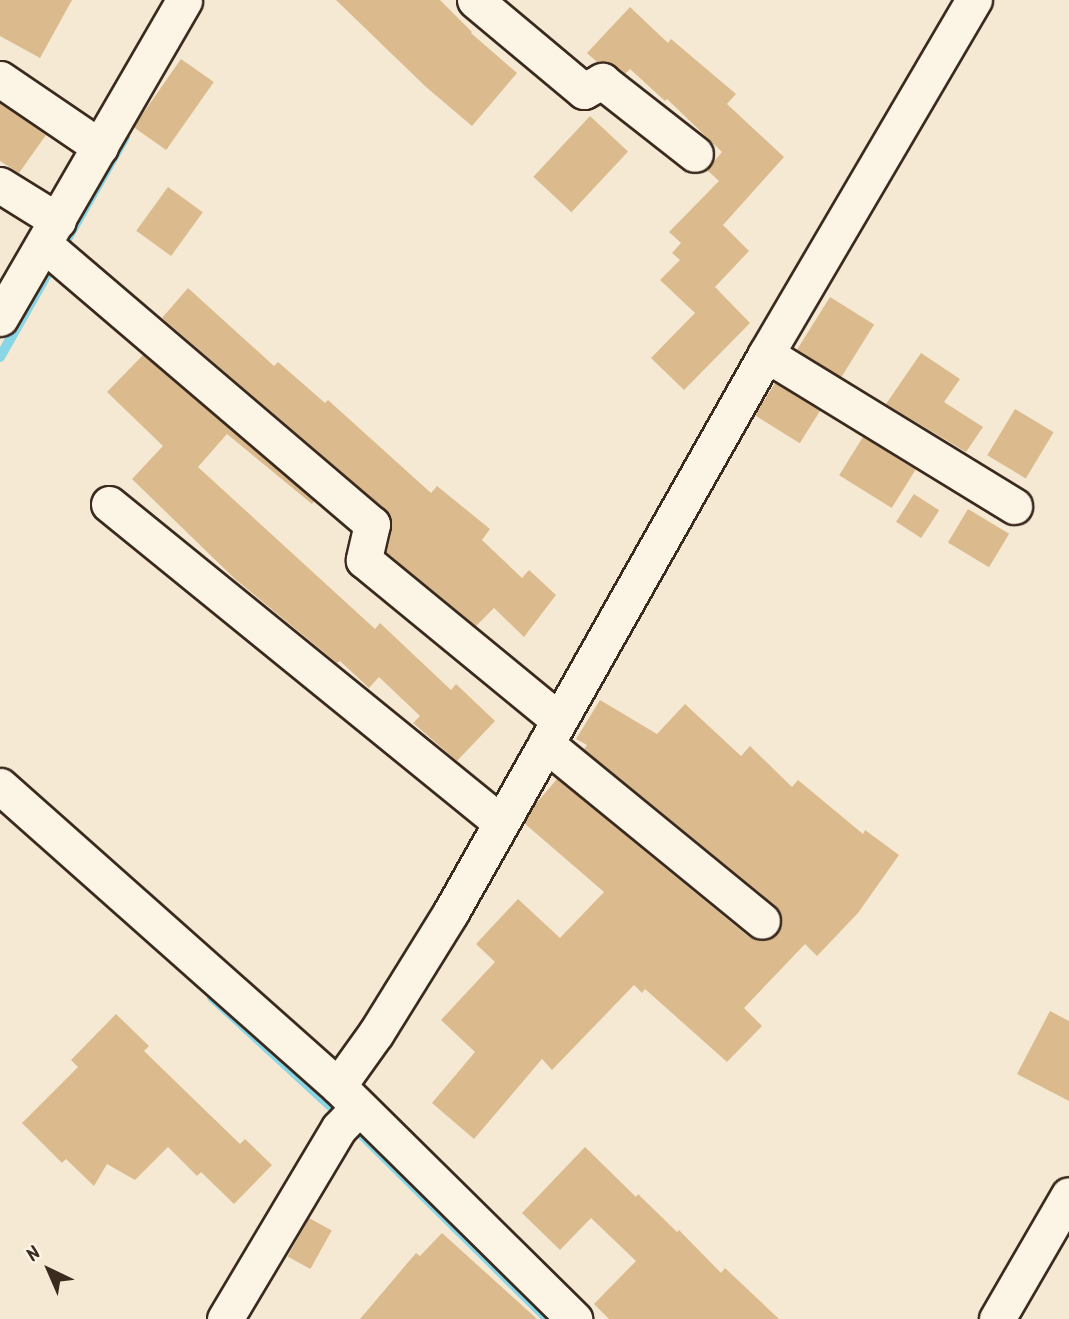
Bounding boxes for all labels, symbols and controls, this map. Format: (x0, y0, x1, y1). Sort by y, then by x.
north arrow (14, 1235, 84, 1305)
text: N (20, 1240, 49, 1270)

